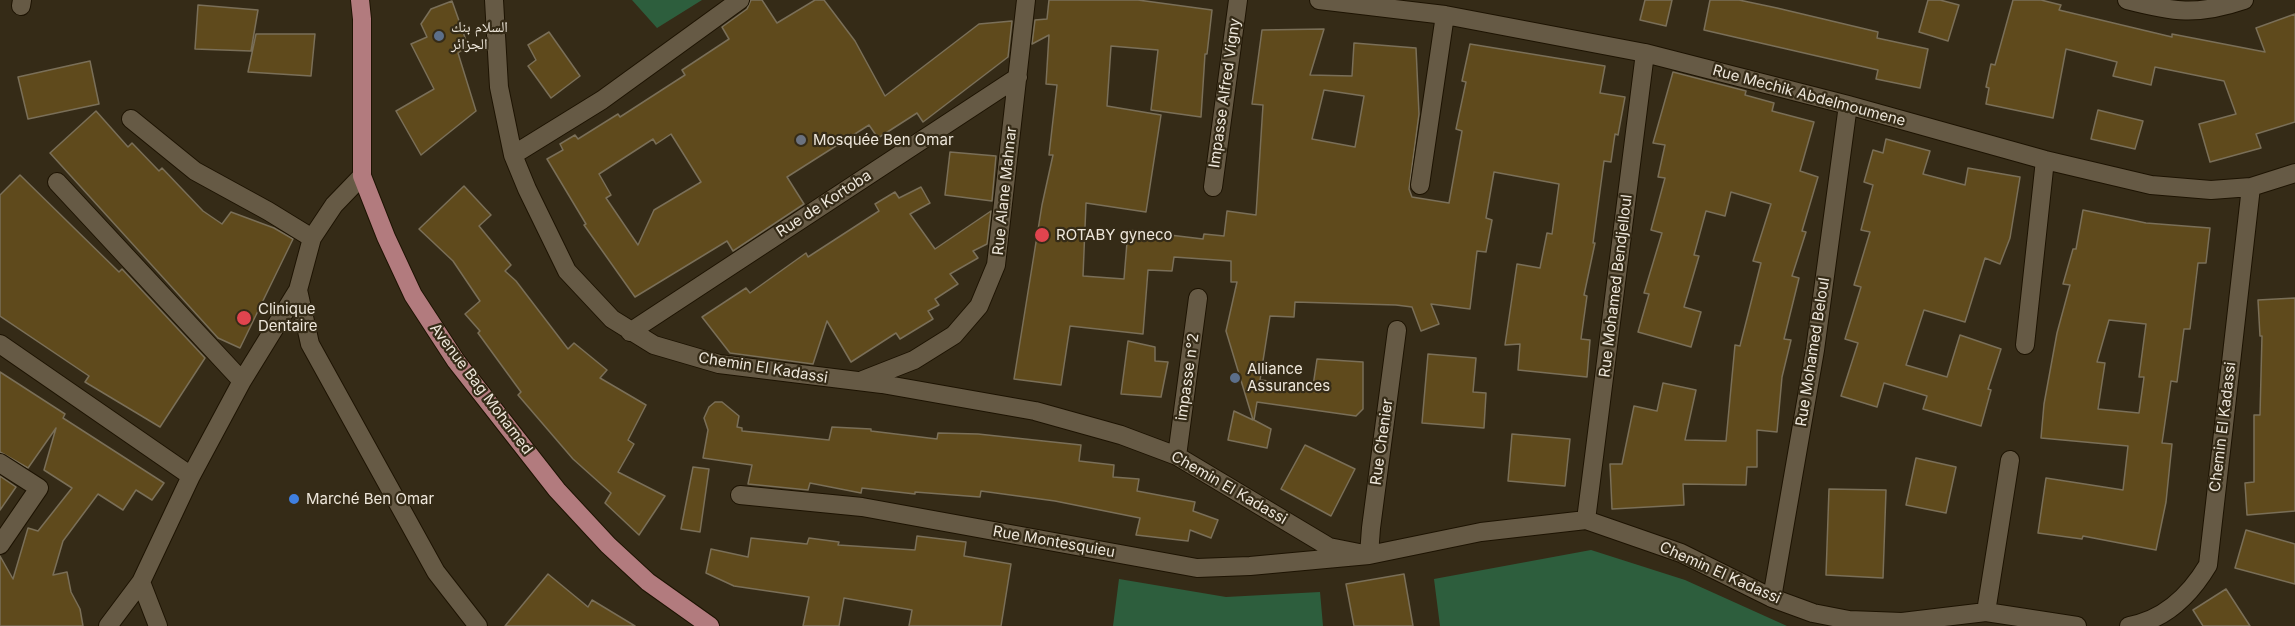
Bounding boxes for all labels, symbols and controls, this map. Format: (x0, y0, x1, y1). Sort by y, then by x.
street label: Impasse Alfred Vigny (1206, 17, 1244, 169)
place label: السلام بنك الجزائر (451, 18, 508, 53)
marker: السلام بنك الجزائر (432, 29, 446, 43)
street label: Rue Mechik Abdelmoumene (1711, 62, 1907, 130)
street label: Rue Alane Mahnar (989, 126, 1021, 256)
place label: Mosquée Ben Omar (813, 131, 954, 149)
marker: Mosquée Ben Omar (794, 133, 808, 147)
street label: Rue de Kortoba (773, 167, 875, 241)
street label: Rue Mohamed Bendjelloul (1596, 193, 1636, 379)
marker: ROTABY gyneco (1033, 226, 1051, 244)
place label: ROTABY gyneco (1056, 226, 1172, 244)
street label: Rue Mohamed Beloul (1792, 276, 1834, 428)
place label: Clinique Dentaire (258, 300, 318, 335)
marker: Clinique Dentaire (235, 309, 253, 327)
street label: Avenue Bag Mohamed (426, 320, 536, 458)
street label: impasse n°2 (1173, 332, 1203, 422)
street label: Chemin El Kadassi (697, 349, 829, 387)
place label: Alliance Assurances (1247, 360, 1330, 395)
street label: Chemin El Kadassi (2206, 361, 2240, 493)
marker: Alliance Assurances (1228, 371, 1242, 385)
street label: Rue Chenier (1367, 398, 1397, 486)
street label: Chemin El Kadassi (1168, 447, 1290, 529)
place label: Marché Ben Omar (306, 490, 434, 508)
marker: Marché Ben Omar (287, 492, 301, 506)
street label: Rue Montesquieu (992, 522, 1116, 562)
street label: Chemin El Kadassi (1657, 538, 1783, 608)

